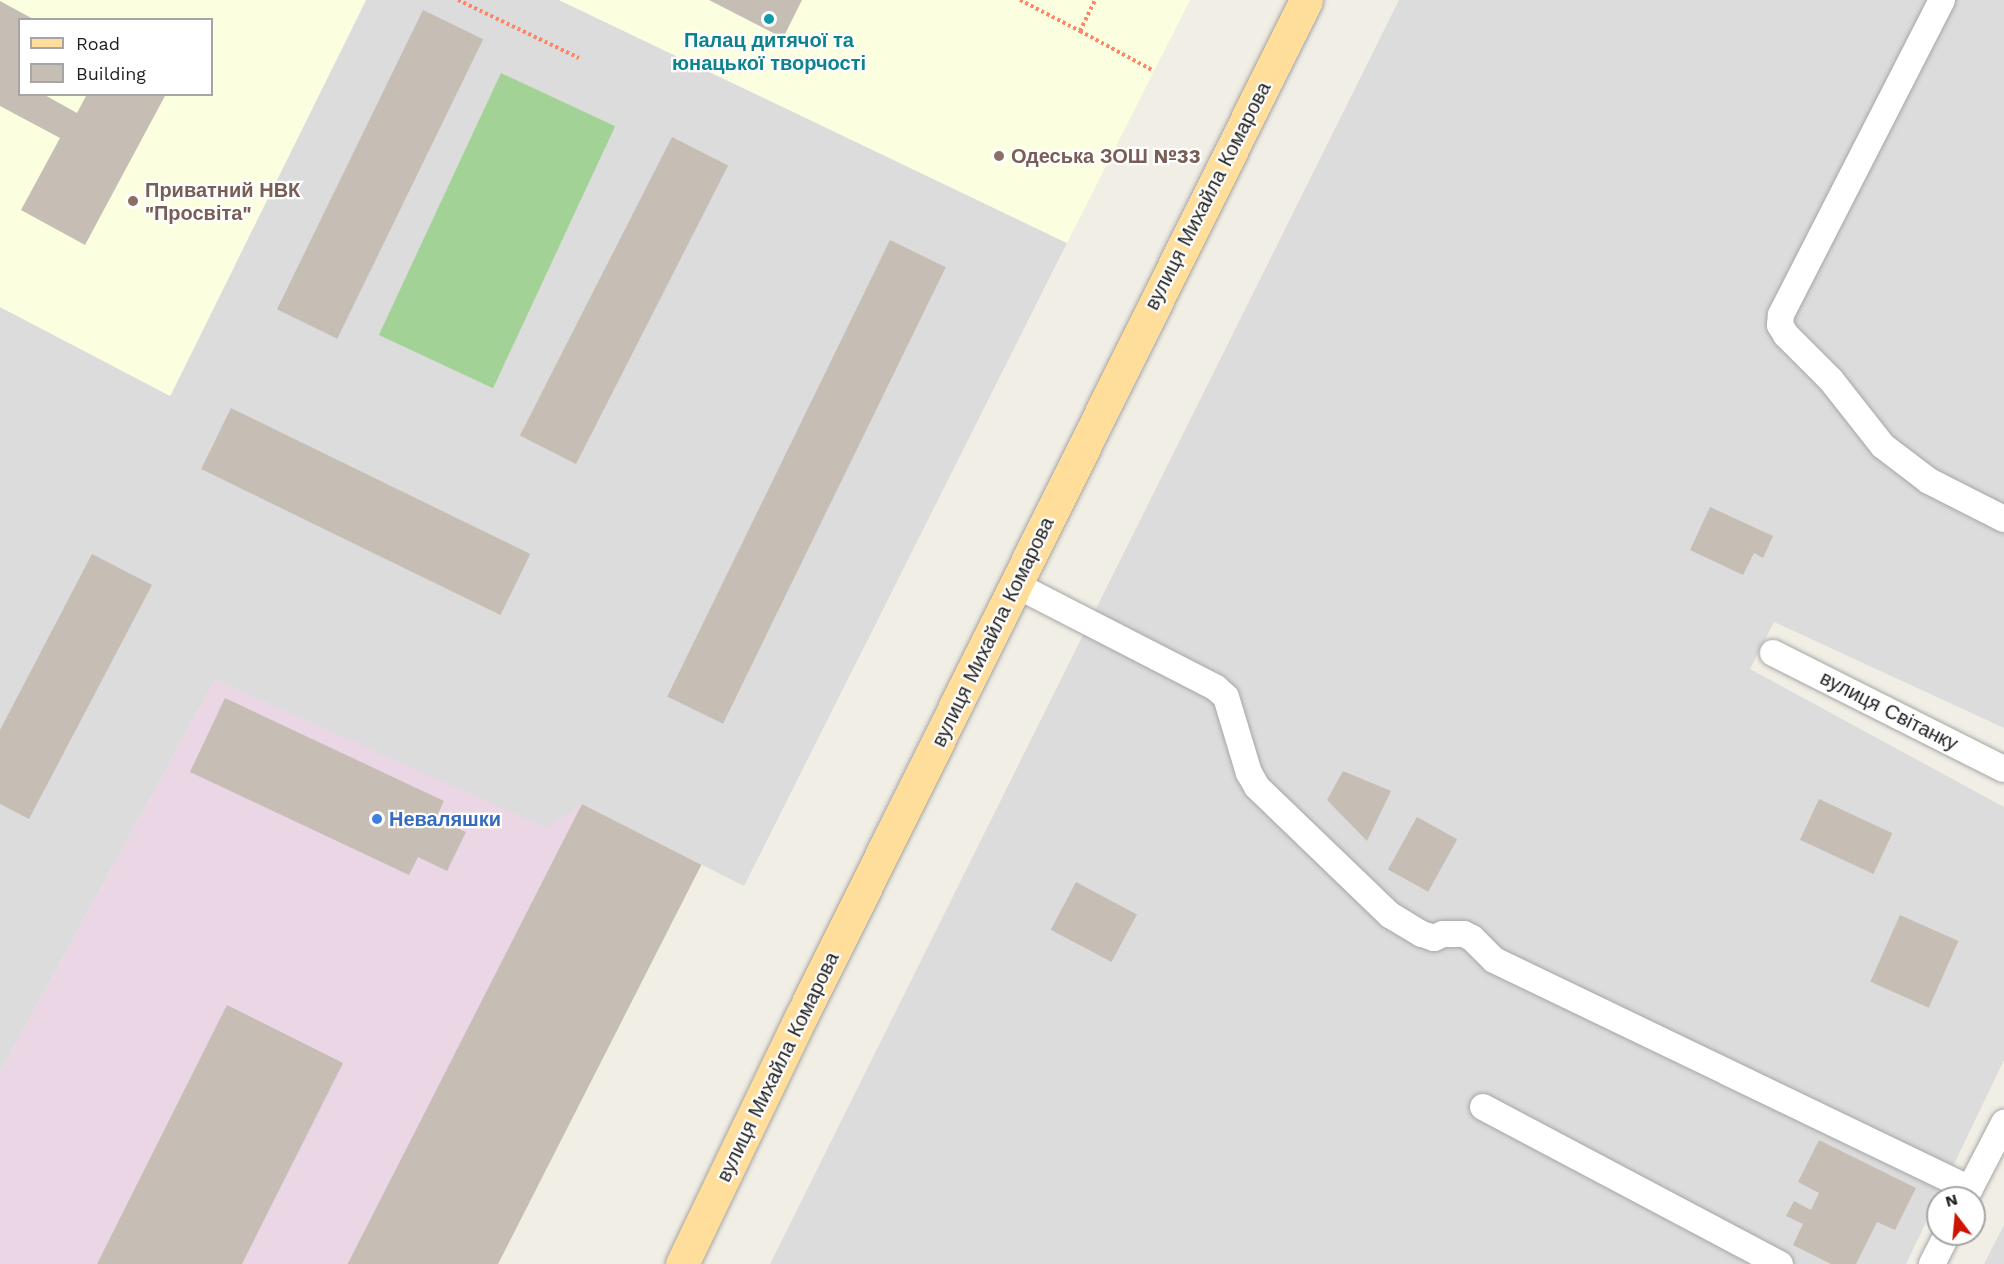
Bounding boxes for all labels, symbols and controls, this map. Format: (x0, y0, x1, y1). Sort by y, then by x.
marker: Палац дитячої та юнацької творчості (762, 12, 776, 26)
legend (18, 18, 213, 96)
place label: Палац дитячої та юнацької творчості (672, 28, 866, 75)
text: Road (76, 33, 120, 54)
text: Building (76, 63, 146, 84)
street label: вулиця Михайла Комарова (1140, 78, 1276, 314)
place label: Одеська ЗОШ №33 (1011, 144, 1201, 168)
marker: Одеська ЗОШ №33 (992, 149, 1006, 163)
place label: Приватний НВК "Просвіта" (145, 178, 300, 225)
marker: Приватний НВК "Просвіта" (126, 194, 140, 208)
street label: вулиця Михайла Комарова (927, 513, 1059, 751)
street label: вулиця Світанку (1816, 666, 1962, 756)
place label: Неваляшки (389, 807, 501, 831)
marker: Неваляшки (370, 812, 384, 826)
street label: вулиця Михайла Комарова (712, 948, 844, 1186)
north arrow (1926, 1186, 1986, 1246)
text: N (1943, 1189, 1960, 1211)

